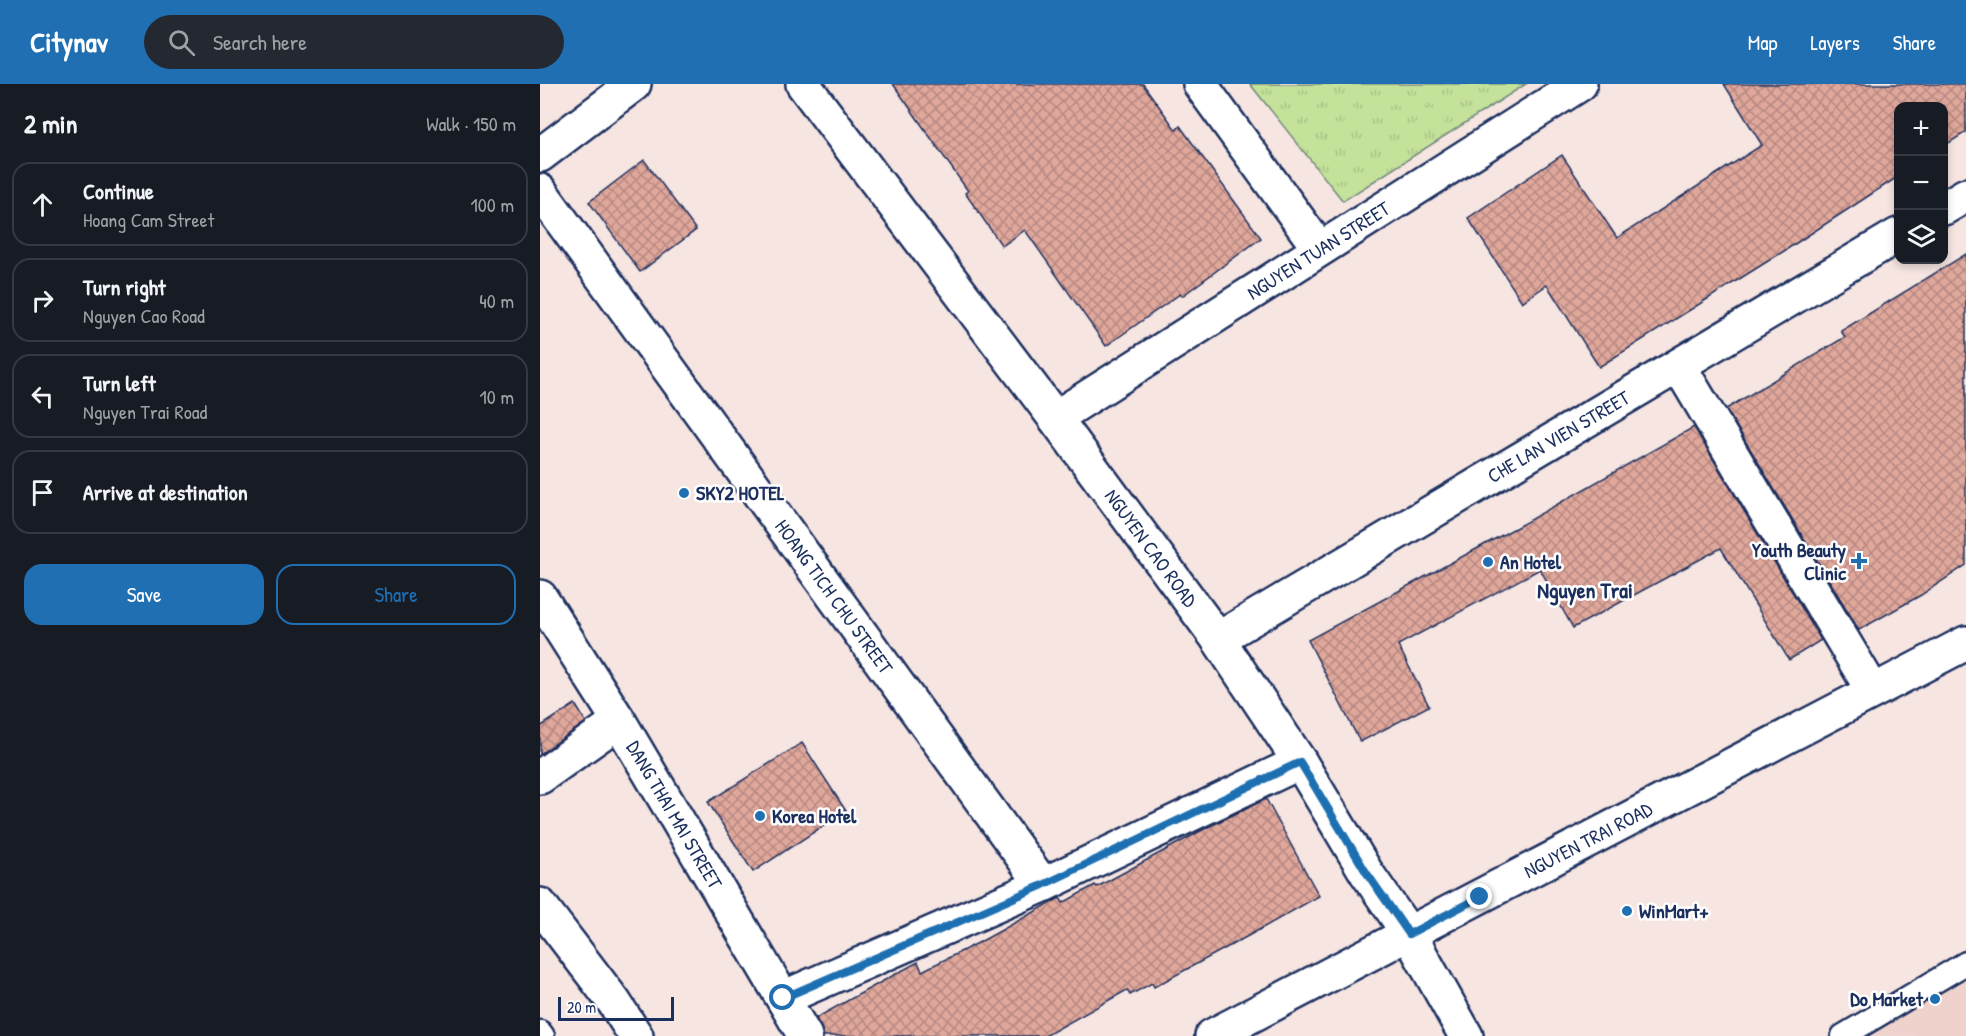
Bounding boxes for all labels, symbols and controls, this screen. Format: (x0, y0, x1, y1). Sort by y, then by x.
search box (144, 15, 564, 69)
text: Citynav (30, 23, 108, 61)
icon: search (165, 26, 198, 59)
text: Search here (213, 27, 307, 57)
text: Map (1748, 28, 1777, 57)
text: Layers (1810, 28, 1860, 57)
text: Share (1893, 28, 1936, 57)
map controls (1894, 102, 1948, 264)
button: + (1894, 102, 1948, 156)
text: 2 min (24, 106, 77, 141)
text: Walk · 150 m (426, 110, 516, 137)
button: − (1894, 156, 1948, 210)
text: Continue (83, 176, 154, 206)
icon: ahead (26, 188, 59, 221)
text: 100 m (471, 191, 514, 218)
street label: NGUYEN TUAN STREET (1241, 194, 1395, 306)
text: Hoang Cam Street (83, 206, 214, 233)
button: layers (1894, 210, 1948, 264)
text: Turn right (83, 272, 166, 302)
icon: right (26, 284, 59, 317)
text: 40 m (479, 287, 514, 314)
text: Nguyen Cao Road (83, 302, 205, 329)
text: Turn left (83, 368, 156, 398)
icon: left (26, 380, 59, 413)
text: 10 m (480, 383, 514, 410)
street label: CHE LAN VIEN STREET (1482, 383, 1635, 489)
text: Nguyen Trai Road (83, 398, 207, 425)
icon: arrive (26, 476, 59, 509)
text: Arrive at destination (83, 477, 248, 507)
place label: SKY2 HOTEL (696, 479, 785, 506)
street label: NGUYEN CAO ROAD (1099, 483, 1204, 613)
marker: SKY2 HOTEL (677, 486, 691, 500)
street label: HOANG TICH CHU STREET (769, 514, 900, 680)
place label: Youth Beauty Clinic (1752, 536, 1847, 586)
place label: An Hotel (1500, 548, 1562, 575)
marker: Youth Beauty Clinic (1850, 552, 1868, 570)
marker: An Hotel (1481, 555, 1495, 569)
button: Save (24, 564, 264, 625)
button: Share (276, 564, 516, 625)
district label: Nguyen Trai (1537, 575, 1633, 606)
street label: DANG THAI MAI STREET (621, 736, 729, 894)
street label: NGUYEN TRAI ROAD (1519, 795, 1657, 884)
place label: Korea Hotel (772, 802, 857, 829)
marker: Korea Hotel (753, 809, 767, 823)
route end (1466, 883, 1492, 909)
place label: WinMart+ (1639, 897, 1709, 924)
marker: WinMart+ (1620, 904, 1634, 918)
route start (769, 984, 795, 1010)
place label: Do Market (1850, 985, 1924, 1012)
marker: Do Market (1928, 992, 1942, 1006)
scale bar (558, 994, 674, 1022)
text: 20 m (567, 996, 596, 1018)

